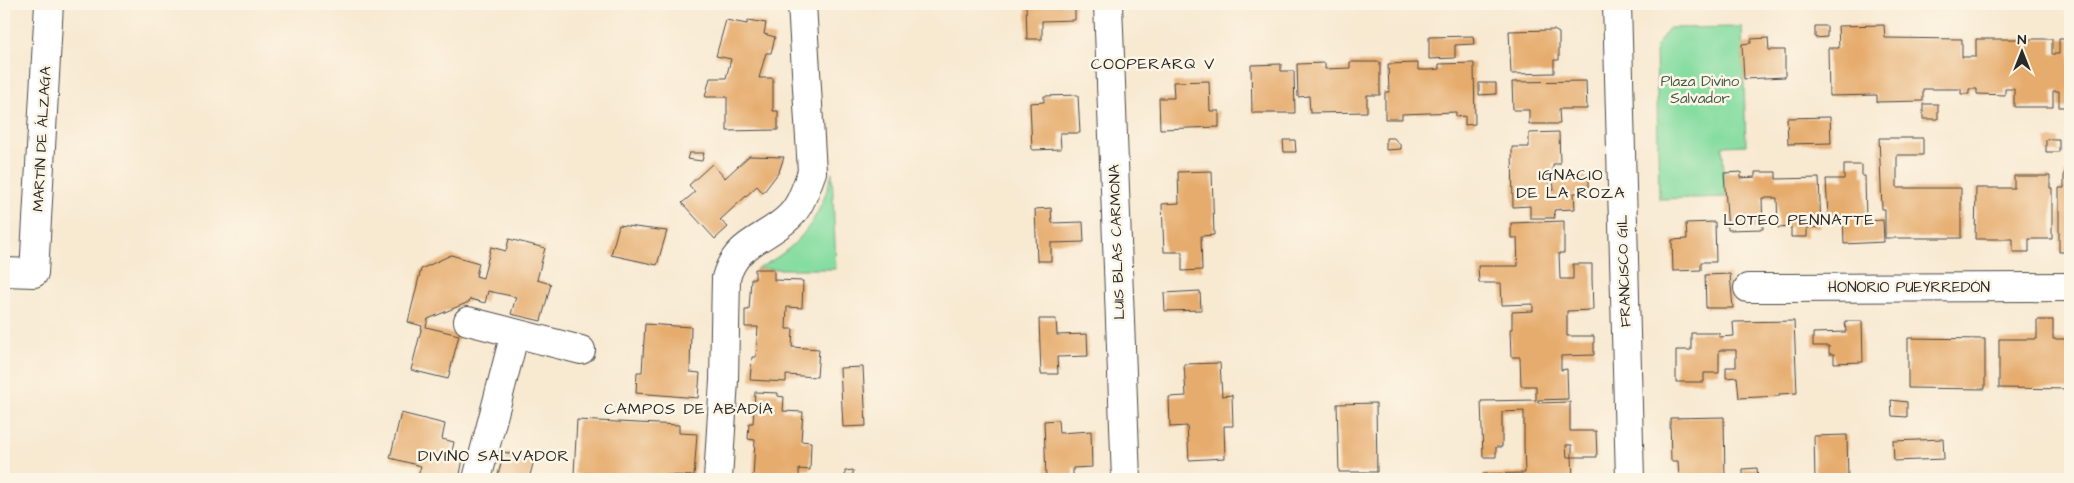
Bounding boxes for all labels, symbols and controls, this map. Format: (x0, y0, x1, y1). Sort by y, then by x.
north arrow (1996, 28, 2046, 78)
text: N (2018, 30, 2027, 50)
district label: COOPERARQ V (1091, 53, 1215, 75)
street label: MARTÍN DE ÁLZAGA (28, 65, 56, 212)
park label: Plaza Divino Salvador (1661, 71, 1740, 109)
street label: LUIS BLAS CARMONA (1104, 164, 1130, 320)
district label: IGNACIO DE LA ROZA (1517, 164, 1625, 204)
district label: LOTEO PENNATTE (1723, 209, 1875, 231)
street label: FRANCISCO GIL (1612, 214, 1636, 328)
street label: HONORIO PUEYRREDÓN (1828, 277, 1990, 298)
district label: CAMPOS DE ABADÍA (604, 398, 774, 420)
district label: DIVINO SALVADOR (418, 445, 570, 467)

